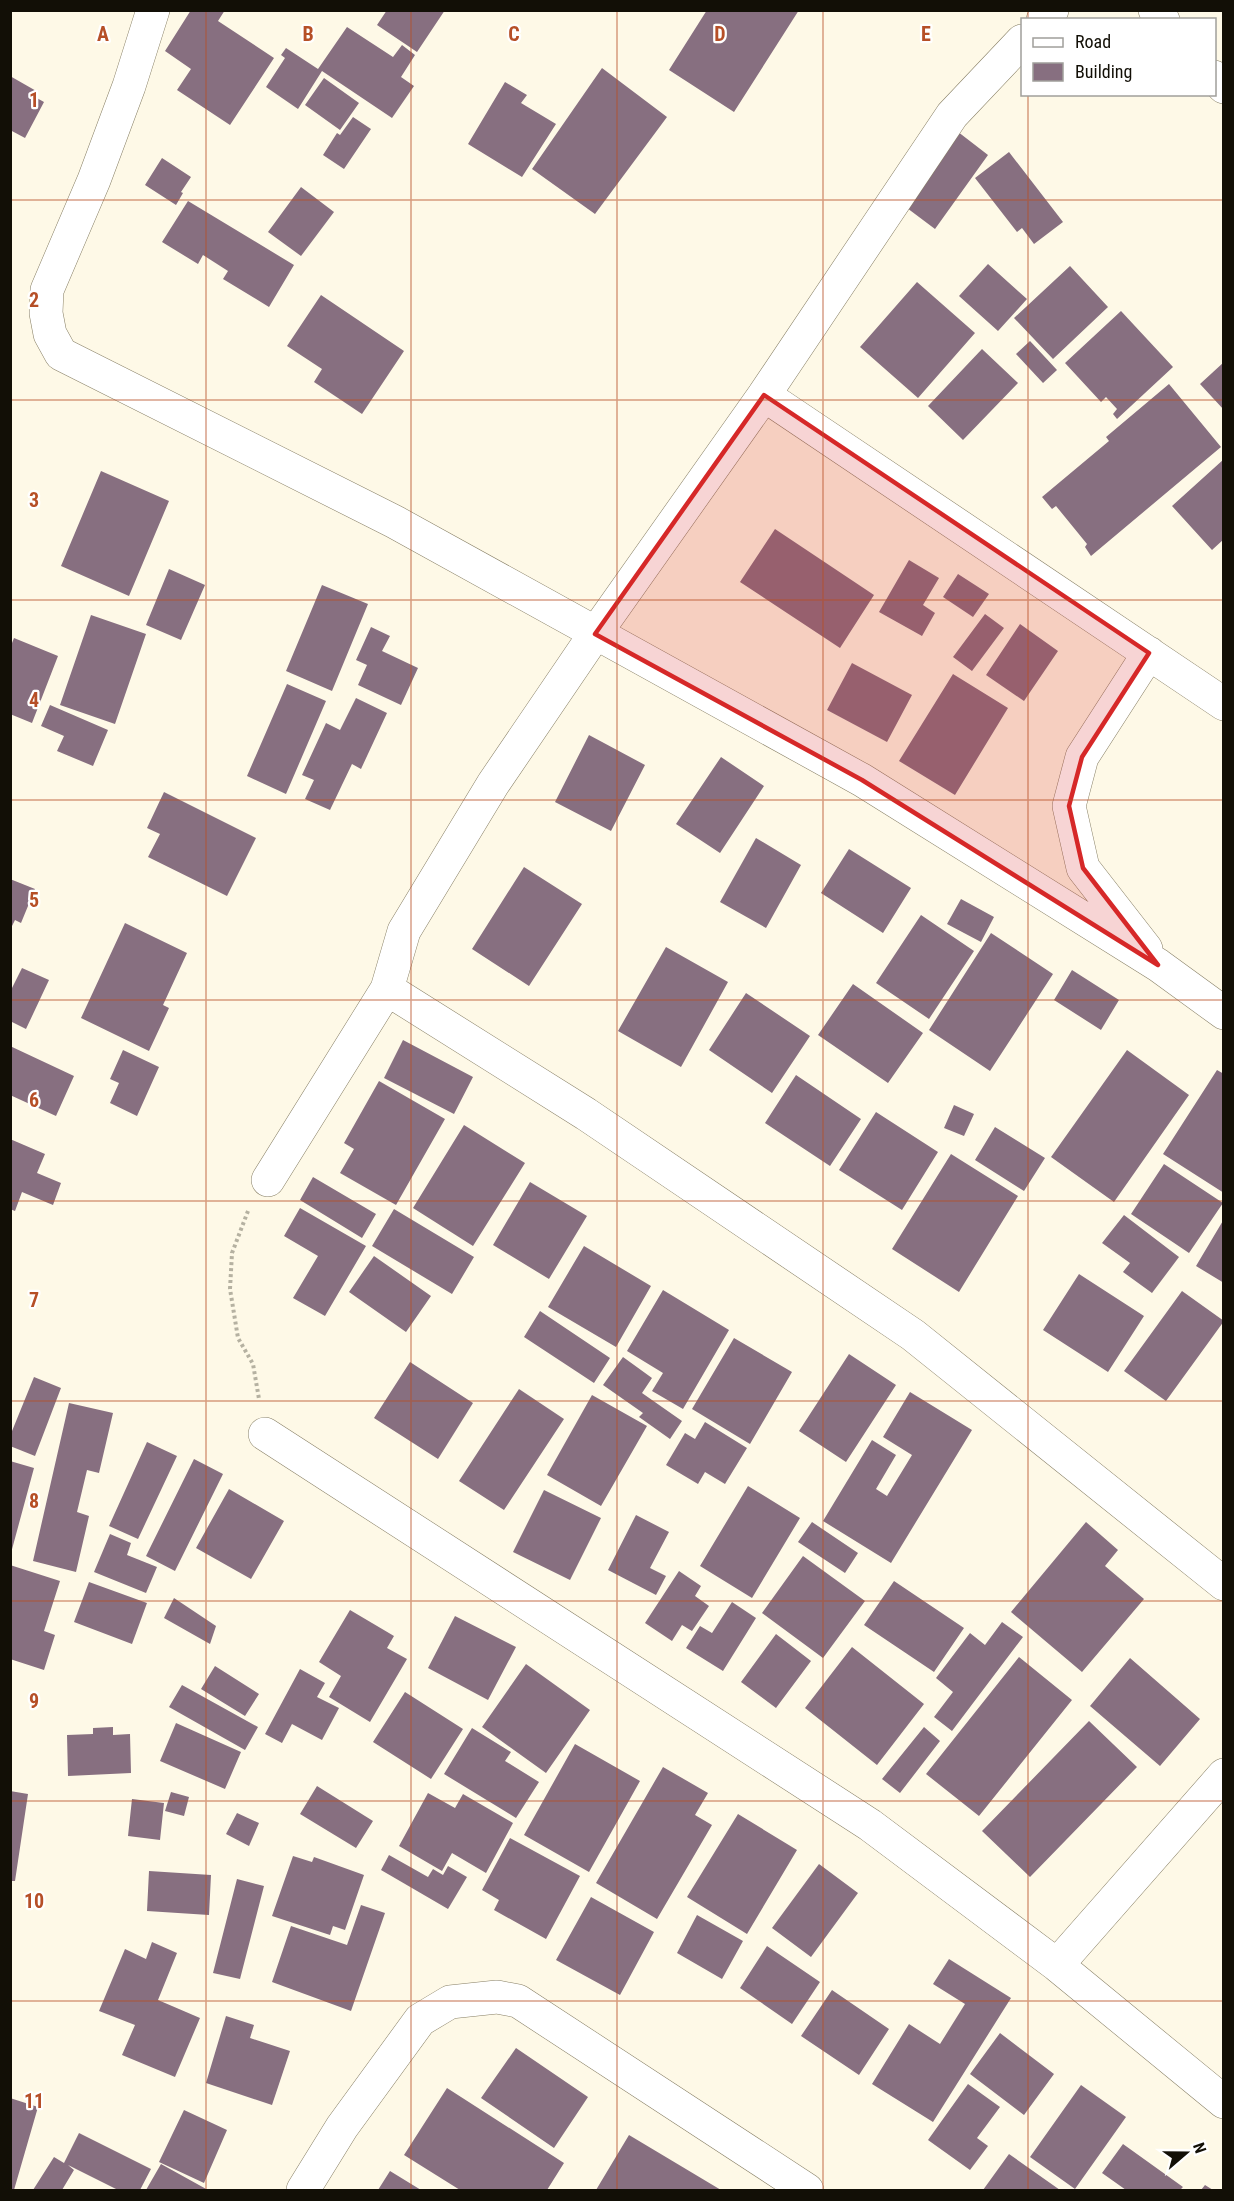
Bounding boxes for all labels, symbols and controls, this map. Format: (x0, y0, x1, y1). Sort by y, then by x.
legend (1021, 18, 1216, 96)
text: A (97, 22, 109, 46)
text: B (302, 22, 314, 46)
text: C (508, 22, 520, 46)
text: D (714, 22, 726, 46)
text: E (921, 22, 931, 46)
text: Road (1075, 31, 1111, 52)
text: Building (1075, 61, 1132, 82)
text: 1 (29, 88, 39, 112)
text: 2 (29, 288, 39, 312)
text: 3 (29, 488, 39, 512)
text: 4 (29, 688, 39, 712)
text: 5 (29, 888, 39, 912)
text: 6 (29, 1088, 39, 1112)
text: 7 (29, 1288, 39, 1312)
text: 8 (29, 1489, 39, 1513)
text: 9 (29, 1689, 39, 1713)
text: 10 (24, 1889, 44, 1913)
text: 11 (24, 2089, 44, 2113)
north arrow (1156, 2123, 1216, 2183)
text: N (1189, 2140, 1210, 2156)

